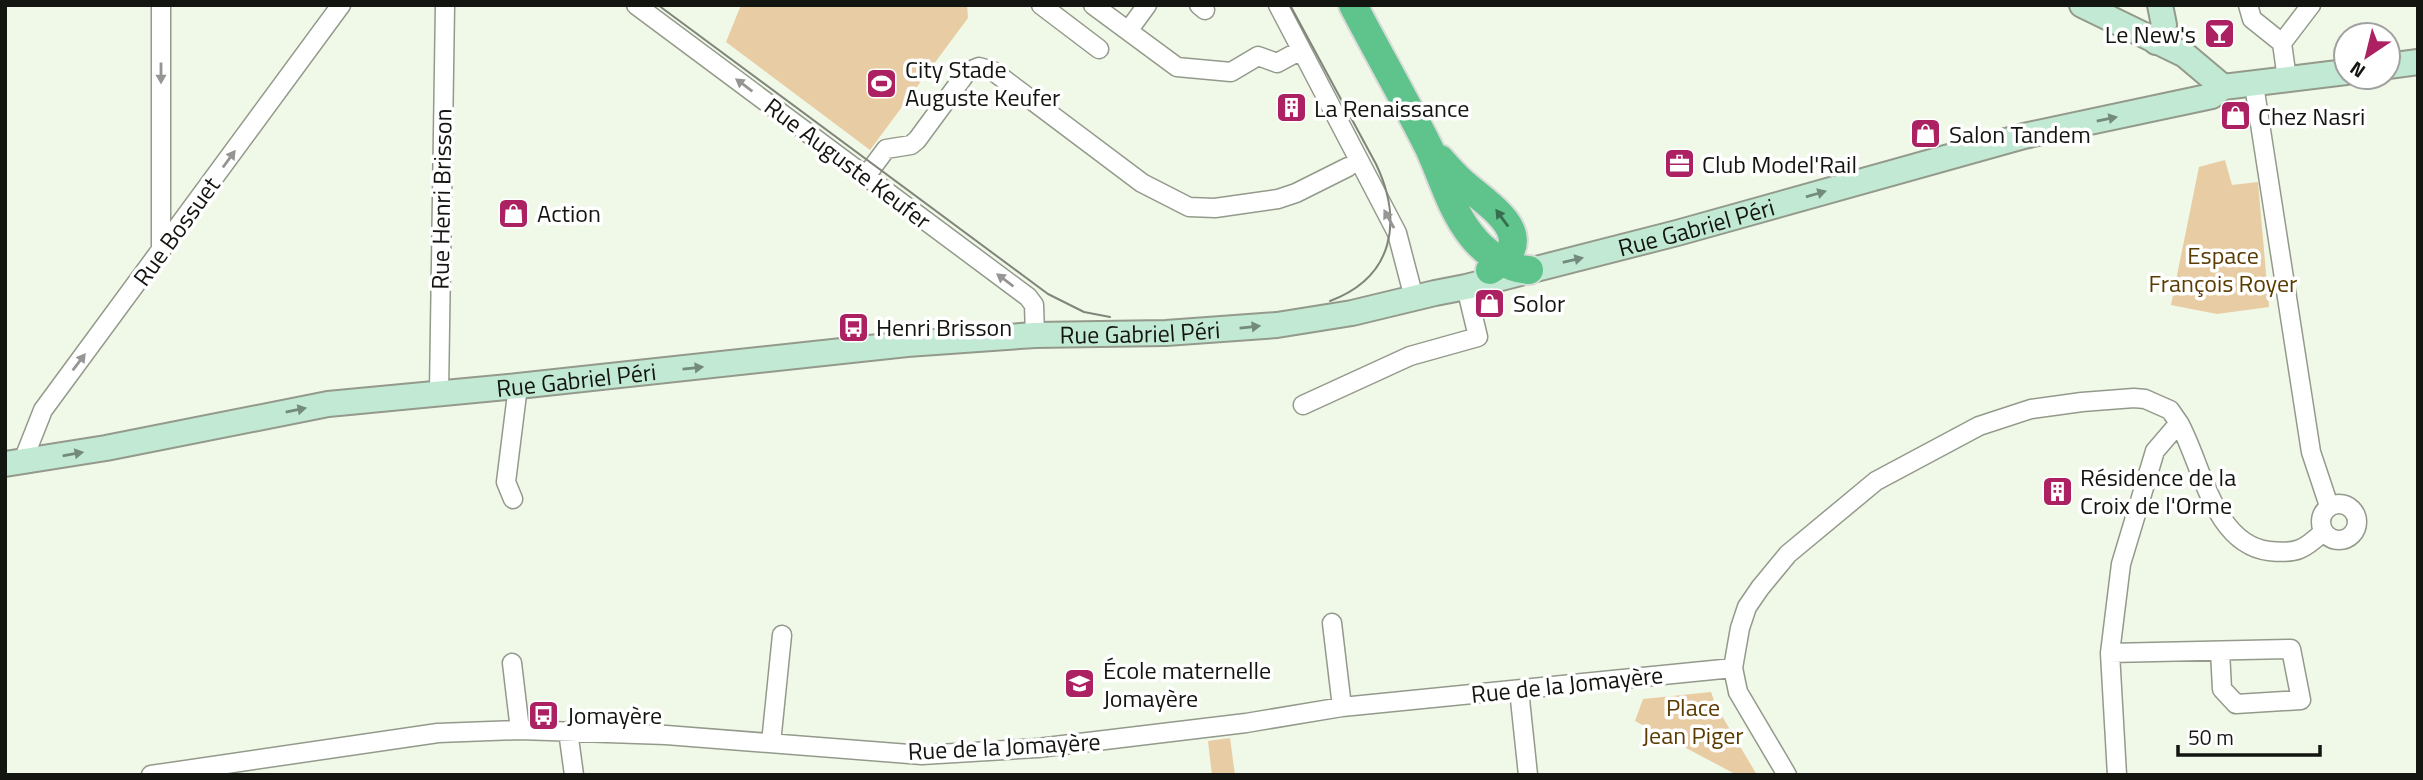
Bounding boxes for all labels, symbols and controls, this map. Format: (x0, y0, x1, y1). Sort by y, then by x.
place label: Le New's (2105, 16, 2196, 52)
bar icon: Le New's (2202, 17, 2236, 51)
north arrow (2332, 21, 2402, 91)
place label: City Stade Auguste Keufer (905, 51, 1060, 115)
text: N (2343, 55, 2371, 86)
one-way arrow (155, 63, 167, 85)
sports icon: City Stade Auguste Keufer (865, 66, 899, 100)
one-way arrow (735, 79, 753, 93)
street label: Rue Auguste Keufer (757, 88, 939, 238)
place label: La Renaissance (1314, 90, 1469, 126)
building icon: La Renaissance (1274, 91, 1308, 125)
place label: Chez Nasri (2258, 98, 2365, 134)
shop icon: Chez Nasri (2218, 99, 2252, 133)
street label: Rue Henri Brisson (421, 108, 461, 290)
one-way arrow (2096, 113, 2118, 124)
place label: Salon Tandem (1949, 116, 2091, 152)
shop icon: Salon Tandem (1909, 117, 1943, 151)
place label: Club Model'Rail (1702, 146, 1857, 182)
office icon: Club Model'Rail (1662, 147, 1696, 181)
one-way arrow (222, 150, 236, 168)
street label: Rue Bossuet (124, 168, 228, 293)
street label: Rue Gabriel Péri (1614, 189, 1778, 265)
one-way arrow (1806, 189, 1827, 199)
place label: Action (537, 195, 601, 231)
shop icon: Action (497, 196, 531, 230)
one-way arrow (1383, 209, 1395, 229)
one-way arrow (1495, 209, 1509, 227)
park label: Espace François Royer (2149, 237, 2297, 301)
one-way arrow (1562, 254, 1584, 265)
one-way arrow (996, 273, 1014, 287)
place label: Solor (1513, 285, 1565, 321)
shop icon: Solor (1473, 286, 1507, 320)
place label: Henri Brisson (876, 309, 1012, 345)
bus stop icon: Henri Brisson (836, 310, 870, 344)
street label: Rue Gabriel Péri (1059, 311, 1221, 353)
one-way arrow (1240, 322, 1262, 333)
one-way arrow (72, 353, 87, 371)
street label: Rue Gabriel Péri (495, 353, 658, 406)
one-way arrow (682, 362, 704, 373)
one-way arrow (285, 404, 307, 415)
one-way arrow (62, 448, 84, 459)
place label: Résidence de la Croix de l'Orme (2080, 459, 2236, 523)
building icon: Résidence de la Croix de l'Orme (2040, 474, 2074, 508)
place label: École maternelle Jomayère (1103, 652, 1271, 716)
street label: Rue de la Jomayère (1469, 656, 1665, 712)
school or university icon: École maternelle Jomayère (1063, 667, 1097, 701)
park label: Place Jean Piger (1642, 689, 1744, 753)
place label: Jomayère (567, 697, 662, 733)
bus stop icon: Jomayère (527, 698, 561, 732)
scale bar (2178, 714, 2320, 758)
text: 50 m (2188, 721, 2234, 753)
street label: Rue de la Jomayère (907, 723, 1101, 769)

